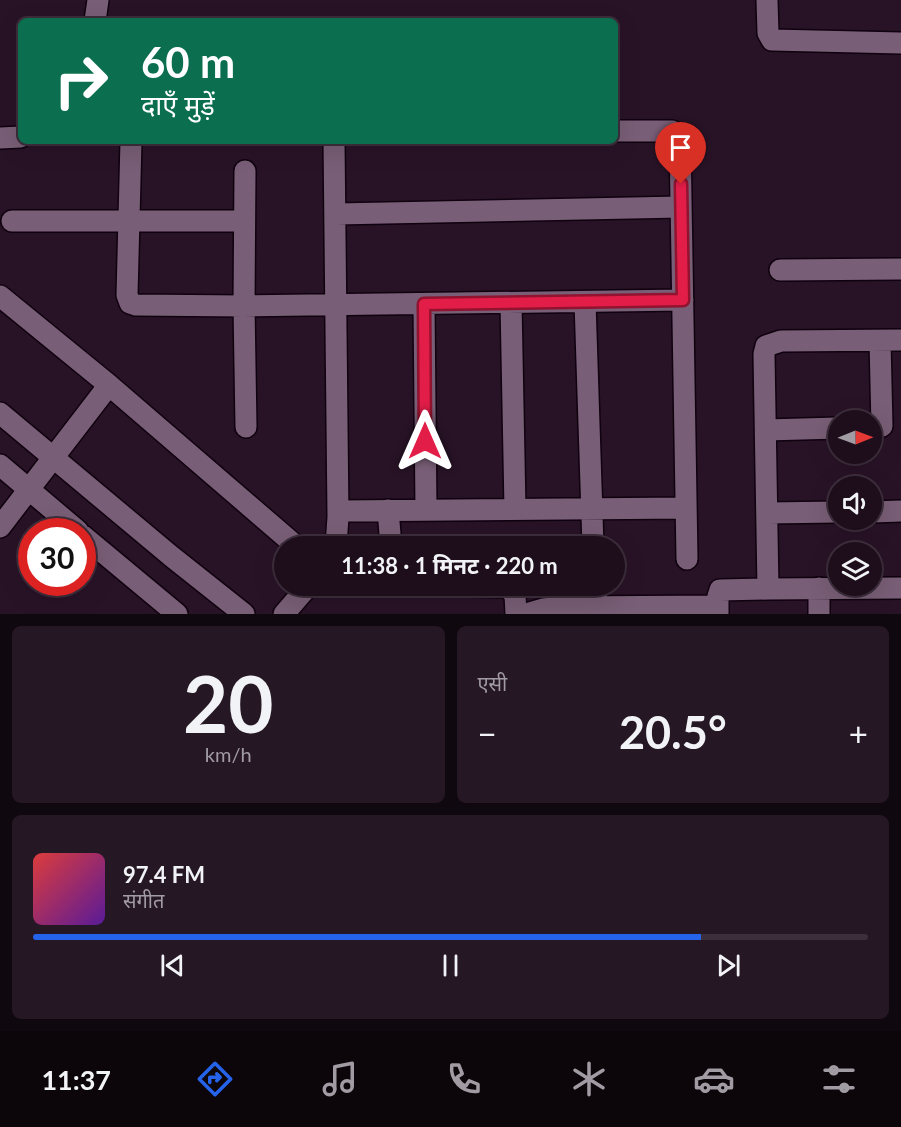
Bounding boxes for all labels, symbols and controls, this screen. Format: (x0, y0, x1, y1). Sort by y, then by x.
text: 60 m (141, 37, 235, 87)
icon: right (42, 42, 120, 120)
text: दाएँ मुड़ें (141, 88, 215, 121)
pin (655, 122, 706, 184)
icon: arrive (664, 131, 697, 164)
position arrow (393, 409, 457, 473)
north arrow (828, 410, 882, 464)
map controls (828, 410, 882, 596)
button: sound (828, 476, 882, 530)
speed limit sign: 30 (18, 518, 96, 596)
button: layers (828, 542, 882, 596)
text: 11:38 · 1 मिनट · 220 m (341, 552, 558, 579)
text: 20 (183, 656, 273, 750)
text: एसी (478, 671, 507, 695)
text: 20.5° (619, 705, 727, 759)
text: − (478, 713, 497, 753)
text: + (849, 713, 868, 753)
text: km/h (205, 742, 252, 766)
text: 97.4 FM (123, 861, 205, 888)
text: संगीत (123, 888, 164, 912)
icon: previous (156, 949, 189, 982)
icon: pause (434, 949, 467, 982)
icon: next (712, 949, 745, 982)
icon: directions (194, 1058, 236, 1100)
icon: music (319, 1058, 361, 1100)
icon: phone (443, 1058, 485, 1100)
icon: climate (568, 1058, 610, 1100)
icon: car (693, 1058, 735, 1100)
icon: filters (818, 1058, 860, 1100)
text: 11:37 (41, 1063, 111, 1096)

